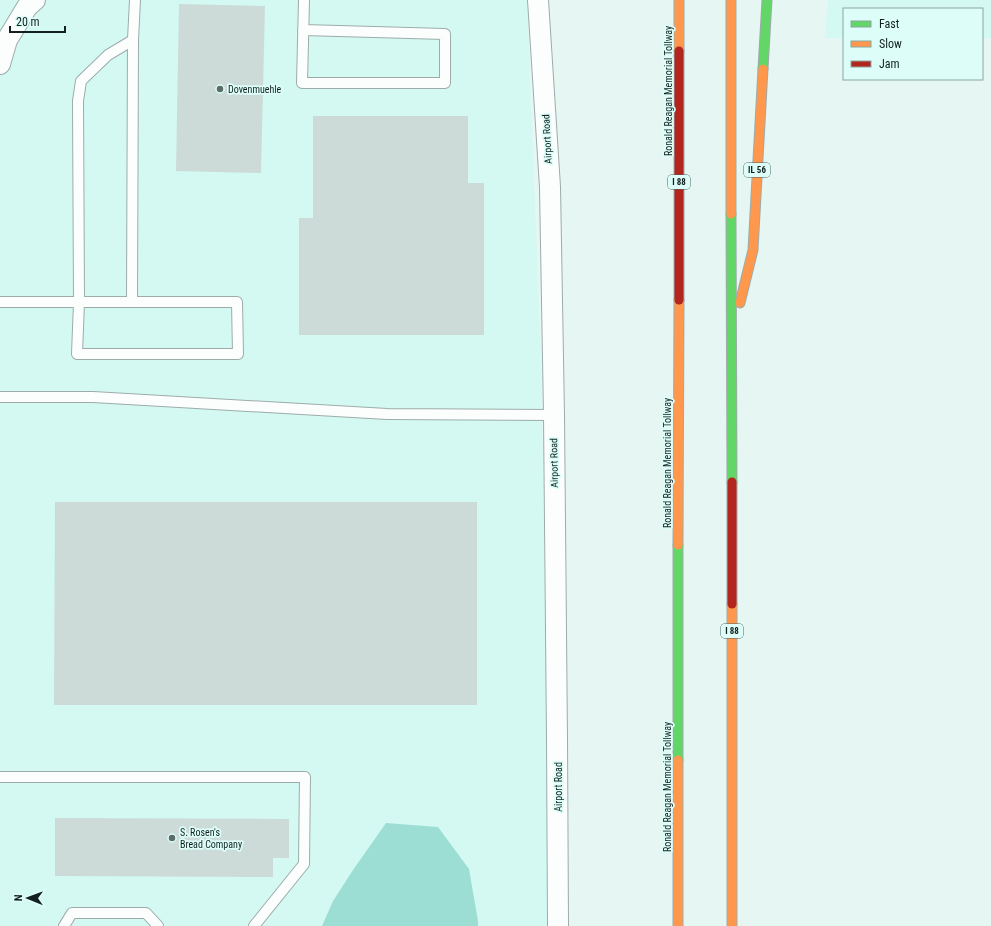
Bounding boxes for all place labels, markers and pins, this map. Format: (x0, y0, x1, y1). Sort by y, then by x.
marker: Dovenmuehle (215, 84, 225, 94)
place label: Dovenmuehle (228, 84, 282, 95)
place label: S. Rosen's Bread Company (180, 827, 242, 850)
marker: S. Rosen's Bread Company (167, 833, 177, 843)

